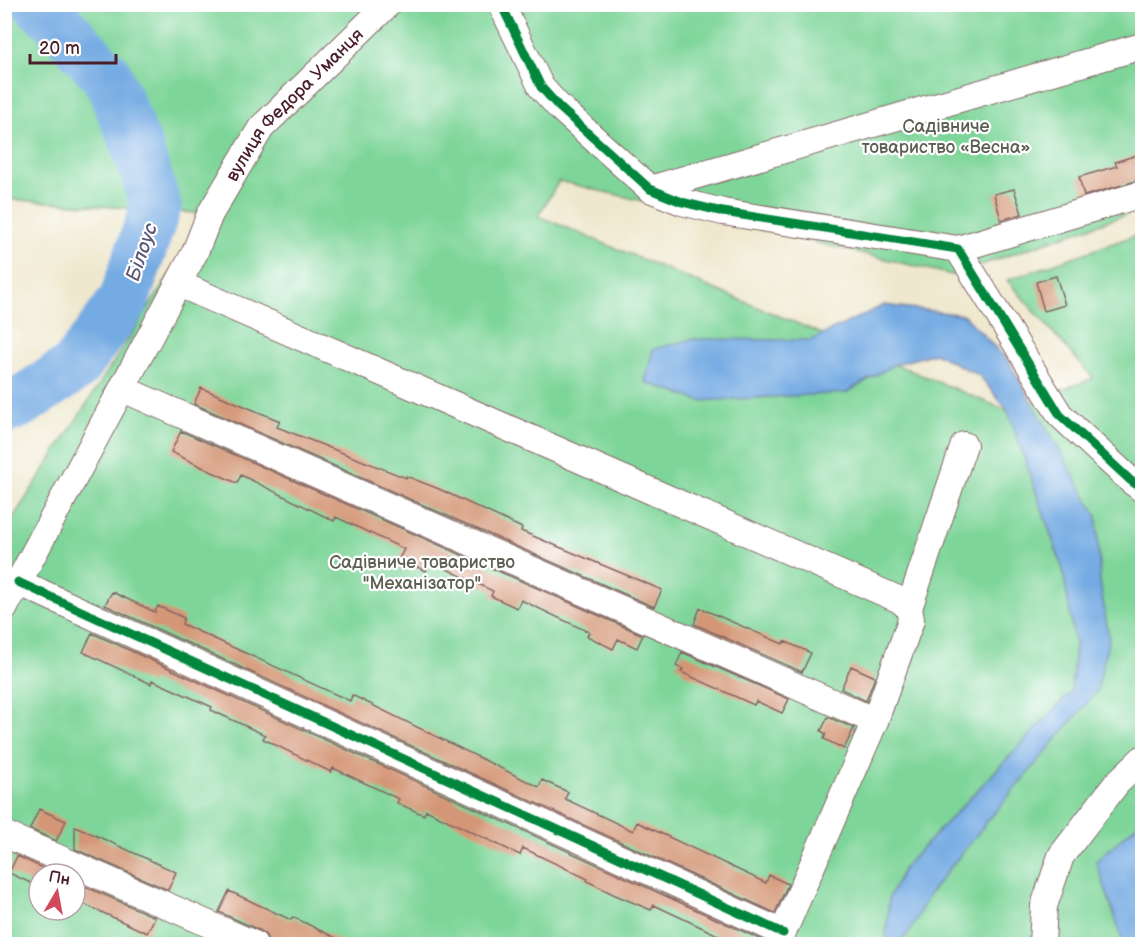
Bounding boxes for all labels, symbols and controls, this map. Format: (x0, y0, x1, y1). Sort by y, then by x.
street label: вулиця Федора Уманця (222, 24, 368, 185)
scale bar (30, 27, 116, 65)
text: 20 m (39, 38, 80, 59)
park label: Садівниче товариство «Весна» (861, 116, 1031, 158)
water label: Білоус (121, 220, 163, 284)
park label: Садівниче товариство "Механізатор" (329, 552, 515, 594)
north arrow (27, 862, 87, 922)
text: Пн (47, 867, 71, 890)

